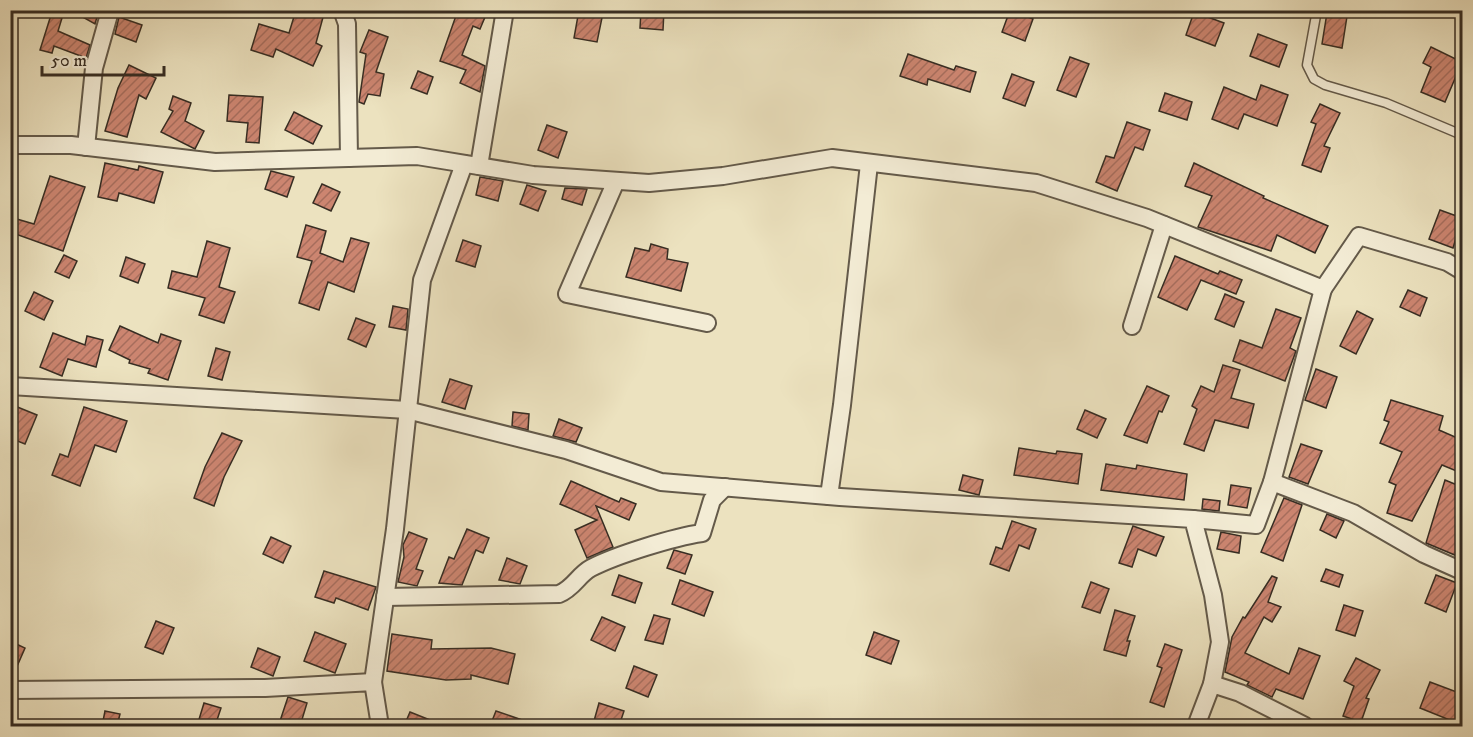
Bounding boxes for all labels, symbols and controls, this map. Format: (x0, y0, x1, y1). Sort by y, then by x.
scale bar (42, 39, 164, 77)
text: 50 m (51, 50, 87, 72)

